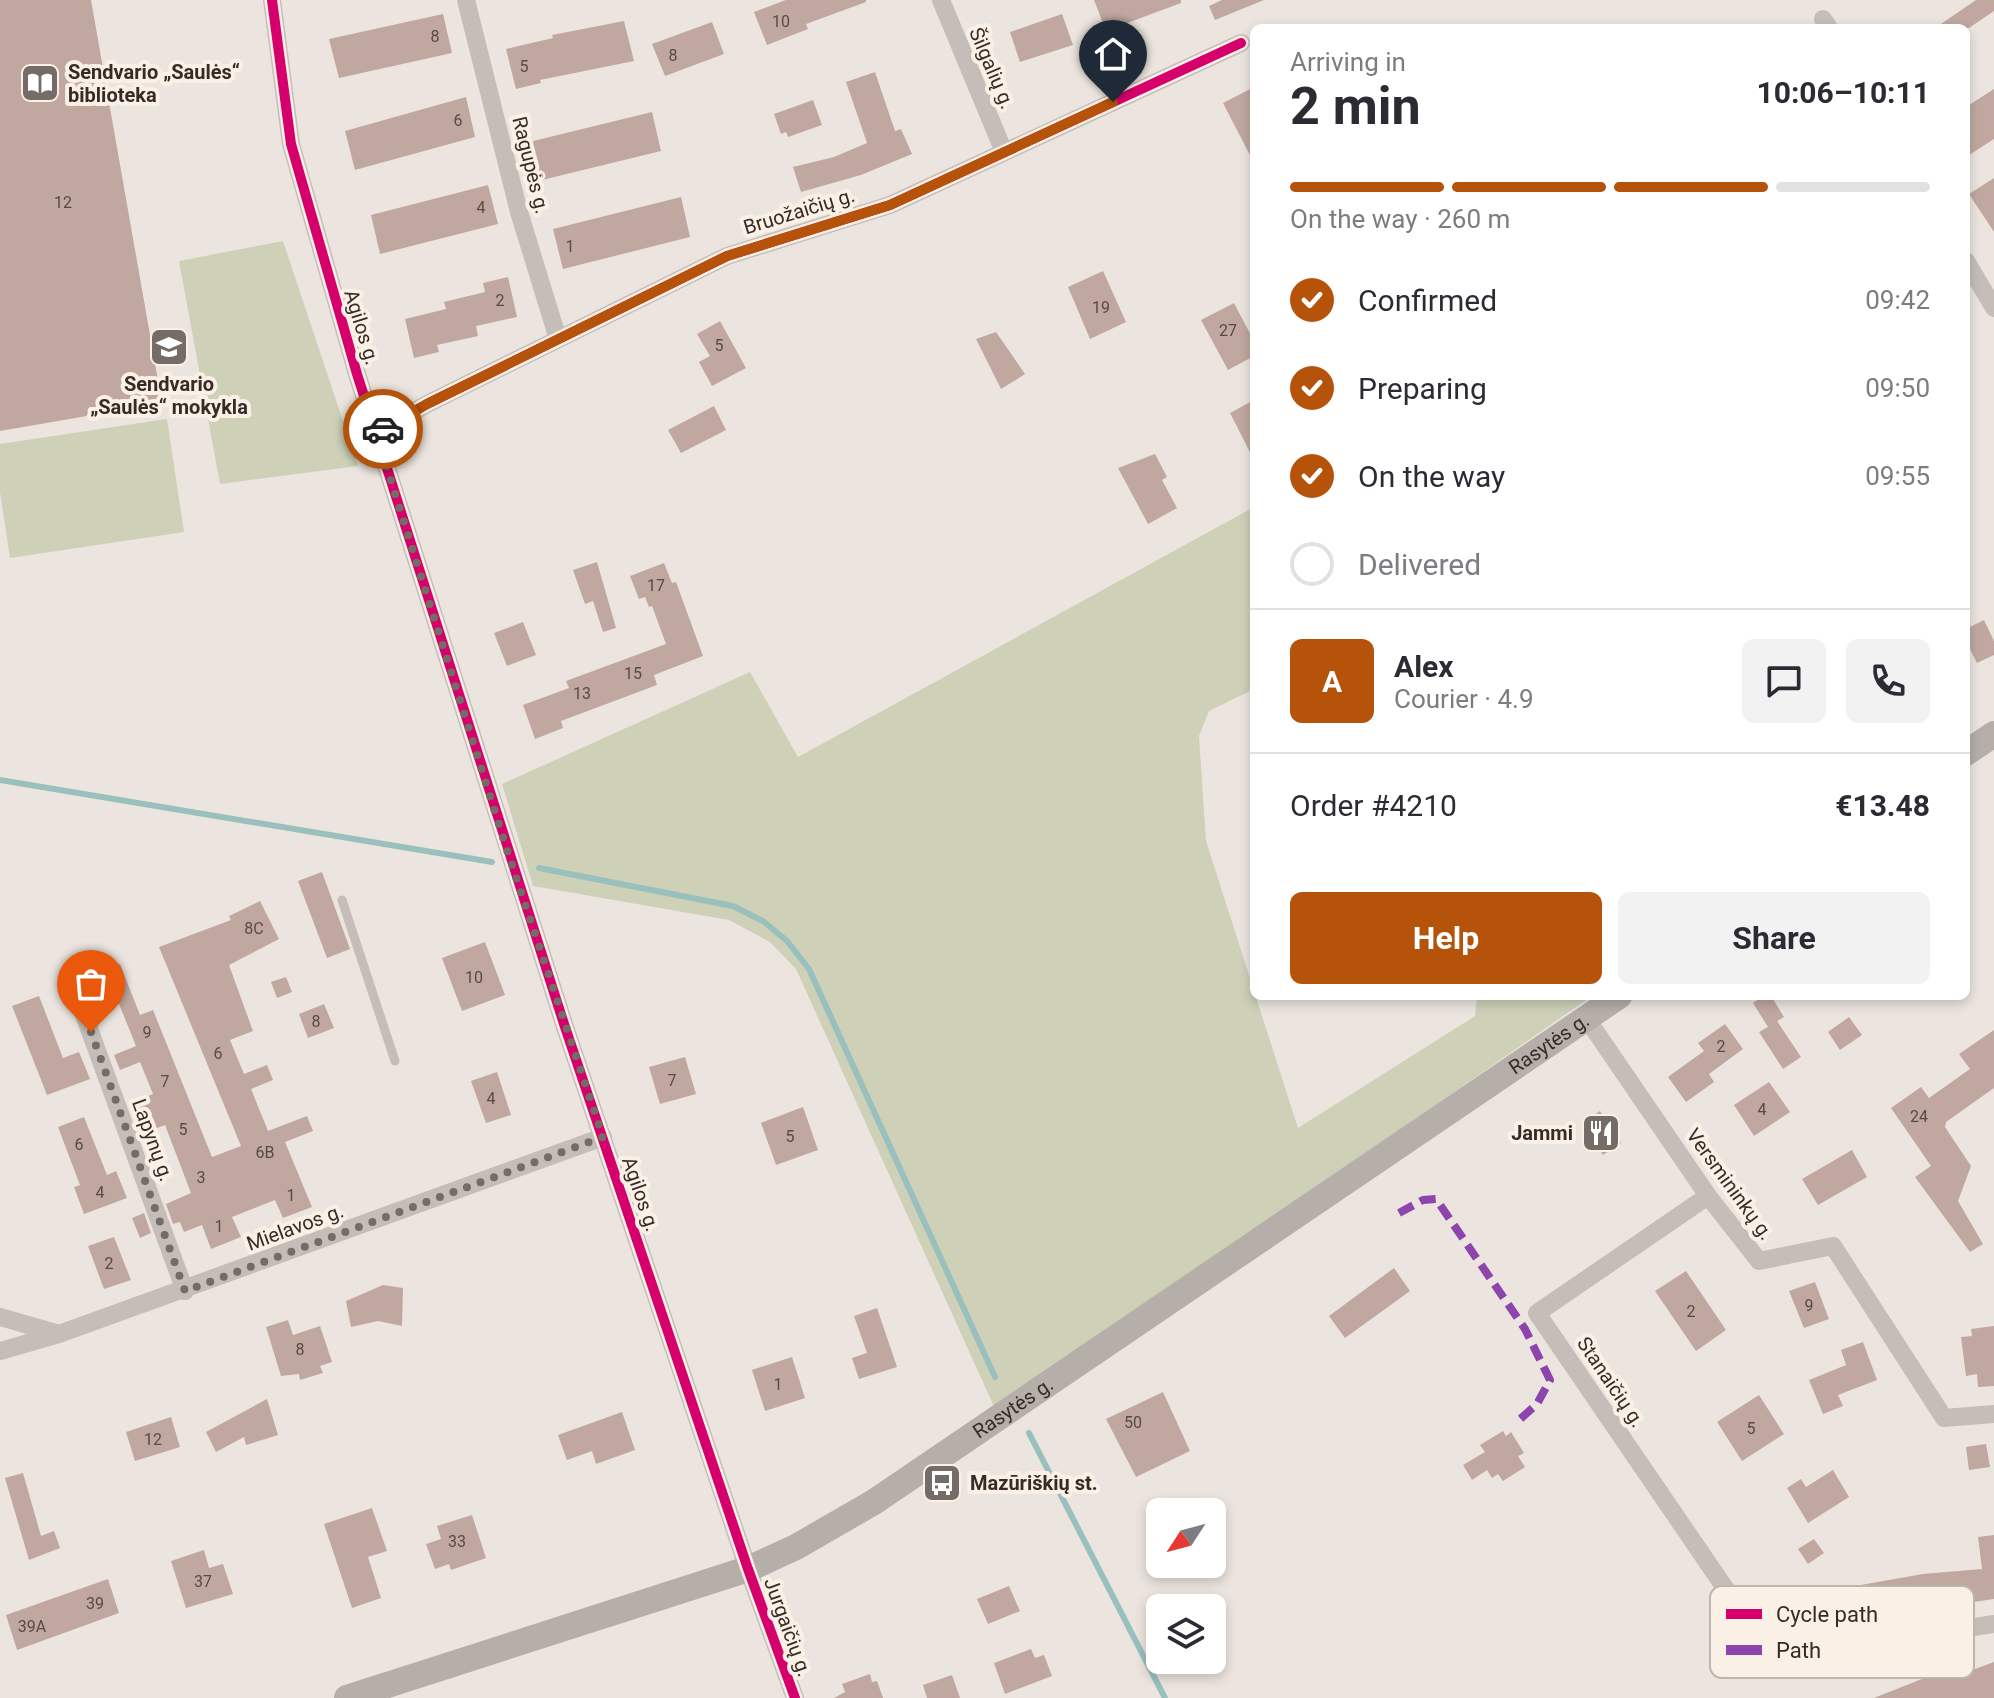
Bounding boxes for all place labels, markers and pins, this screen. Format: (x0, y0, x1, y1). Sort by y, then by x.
pin (1079, 20, 1147, 102)
place label: Sendvario „Saulės“ biblioteka (68, 60, 240, 107)
library icon: Sendvario „Saulės“ biblioteka (19, 62, 61, 104)
school or university icon: Sendvario „Saulės“ mokykla (148, 326, 190, 368)
place label: Sendvario „Saulės“ mokykla (90, 372, 248, 419)
pin (57, 950, 125, 1032)
restaurant icon: Jammi (1580, 1112, 1622, 1154)
place label: Jammi (1511, 1121, 1573, 1145)
bus stop icon: Mazūriškių st. (921, 1462, 963, 1504)
place label: Mazūriškių st. (970, 1471, 1097, 1495)

